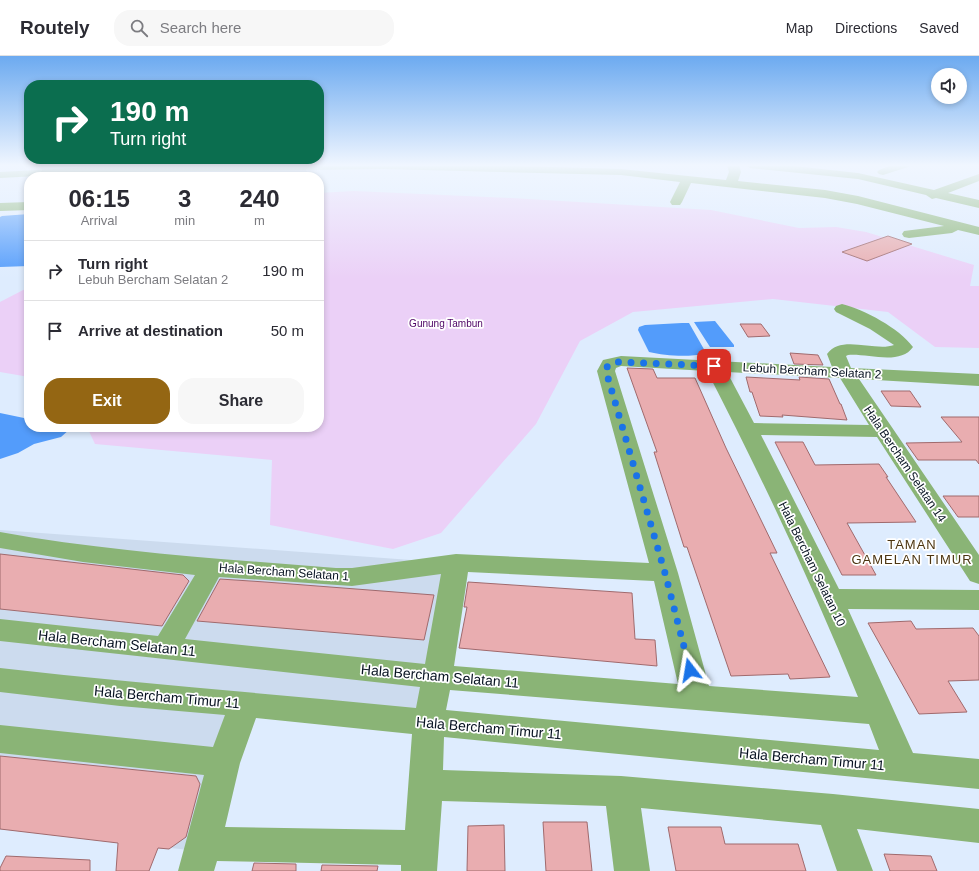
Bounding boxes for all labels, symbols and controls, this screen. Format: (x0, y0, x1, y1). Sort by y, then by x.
search box (114, 10, 394, 46)
text: Routely (20, 17, 90, 38)
icon: search (128, 17, 150, 39)
text: Search here (160, 19, 241, 36)
text: Map (786, 20, 813, 36)
text: Directions (835, 20, 897, 36)
text: Saved (919, 20, 959, 36)
map controls (931, 68, 967, 104)
button: sound (931, 68, 967, 104)
icon: right (44, 96, 96, 148)
text: 190 m (110, 96, 189, 127)
text: Turn right (110, 129, 186, 149)
text: 06:15 (68, 185, 130, 212)
text: 3 (178, 185, 191, 212)
text: 240 (240, 185, 280, 212)
text: Arrival (81, 213, 118, 228)
text: min (174, 213, 195, 228)
text: m (254, 213, 265, 228)
text: Turn right (78, 255, 148, 272)
icon: right (44, 260, 66, 282)
text: 190 m (262, 262, 304, 279)
text: Lebuh Bercham Selatan 2 (78, 272, 228, 287)
park label: Gunung Tambun (409, 318, 483, 329)
icon: arrive (44, 320, 66, 342)
text: Arrive at destination (78, 322, 223, 339)
text: 50 m (271, 322, 304, 339)
pin (697, 349, 731, 383)
icon: arrive (703, 355, 725, 377)
street label: Lebuh Bercham Selatan 2 (742, 360, 882, 382)
button: Exit (44, 378, 170, 424)
button: Share (178, 378, 304, 424)
street label: Hala Bercham Selatan 14 (861, 403, 949, 525)
street label: Hala Bercham Selatan 10 (776, 499, 848, 629)
district label: TAMAN GAMELAN TIMUR (851, 537, 973, 567)
street label: Hala Bercham Selatan 1 (219, 560, 350, 584)
street label: Hala Bercham Selatan 11 (37, 627, 197, 659)
position arrow (669, 649, 711, 691)
street label: Hala Bercham Selatan 11 (360, 661, 520, 691)
street label: Hala Bercham Timur 11 (94, 683, 241, 711)
street label: Hala Bercham Timur 11 (416, 714, 563, 742)
street label: Hala Bercham Timur 11 (739, 745, 886, 773)

